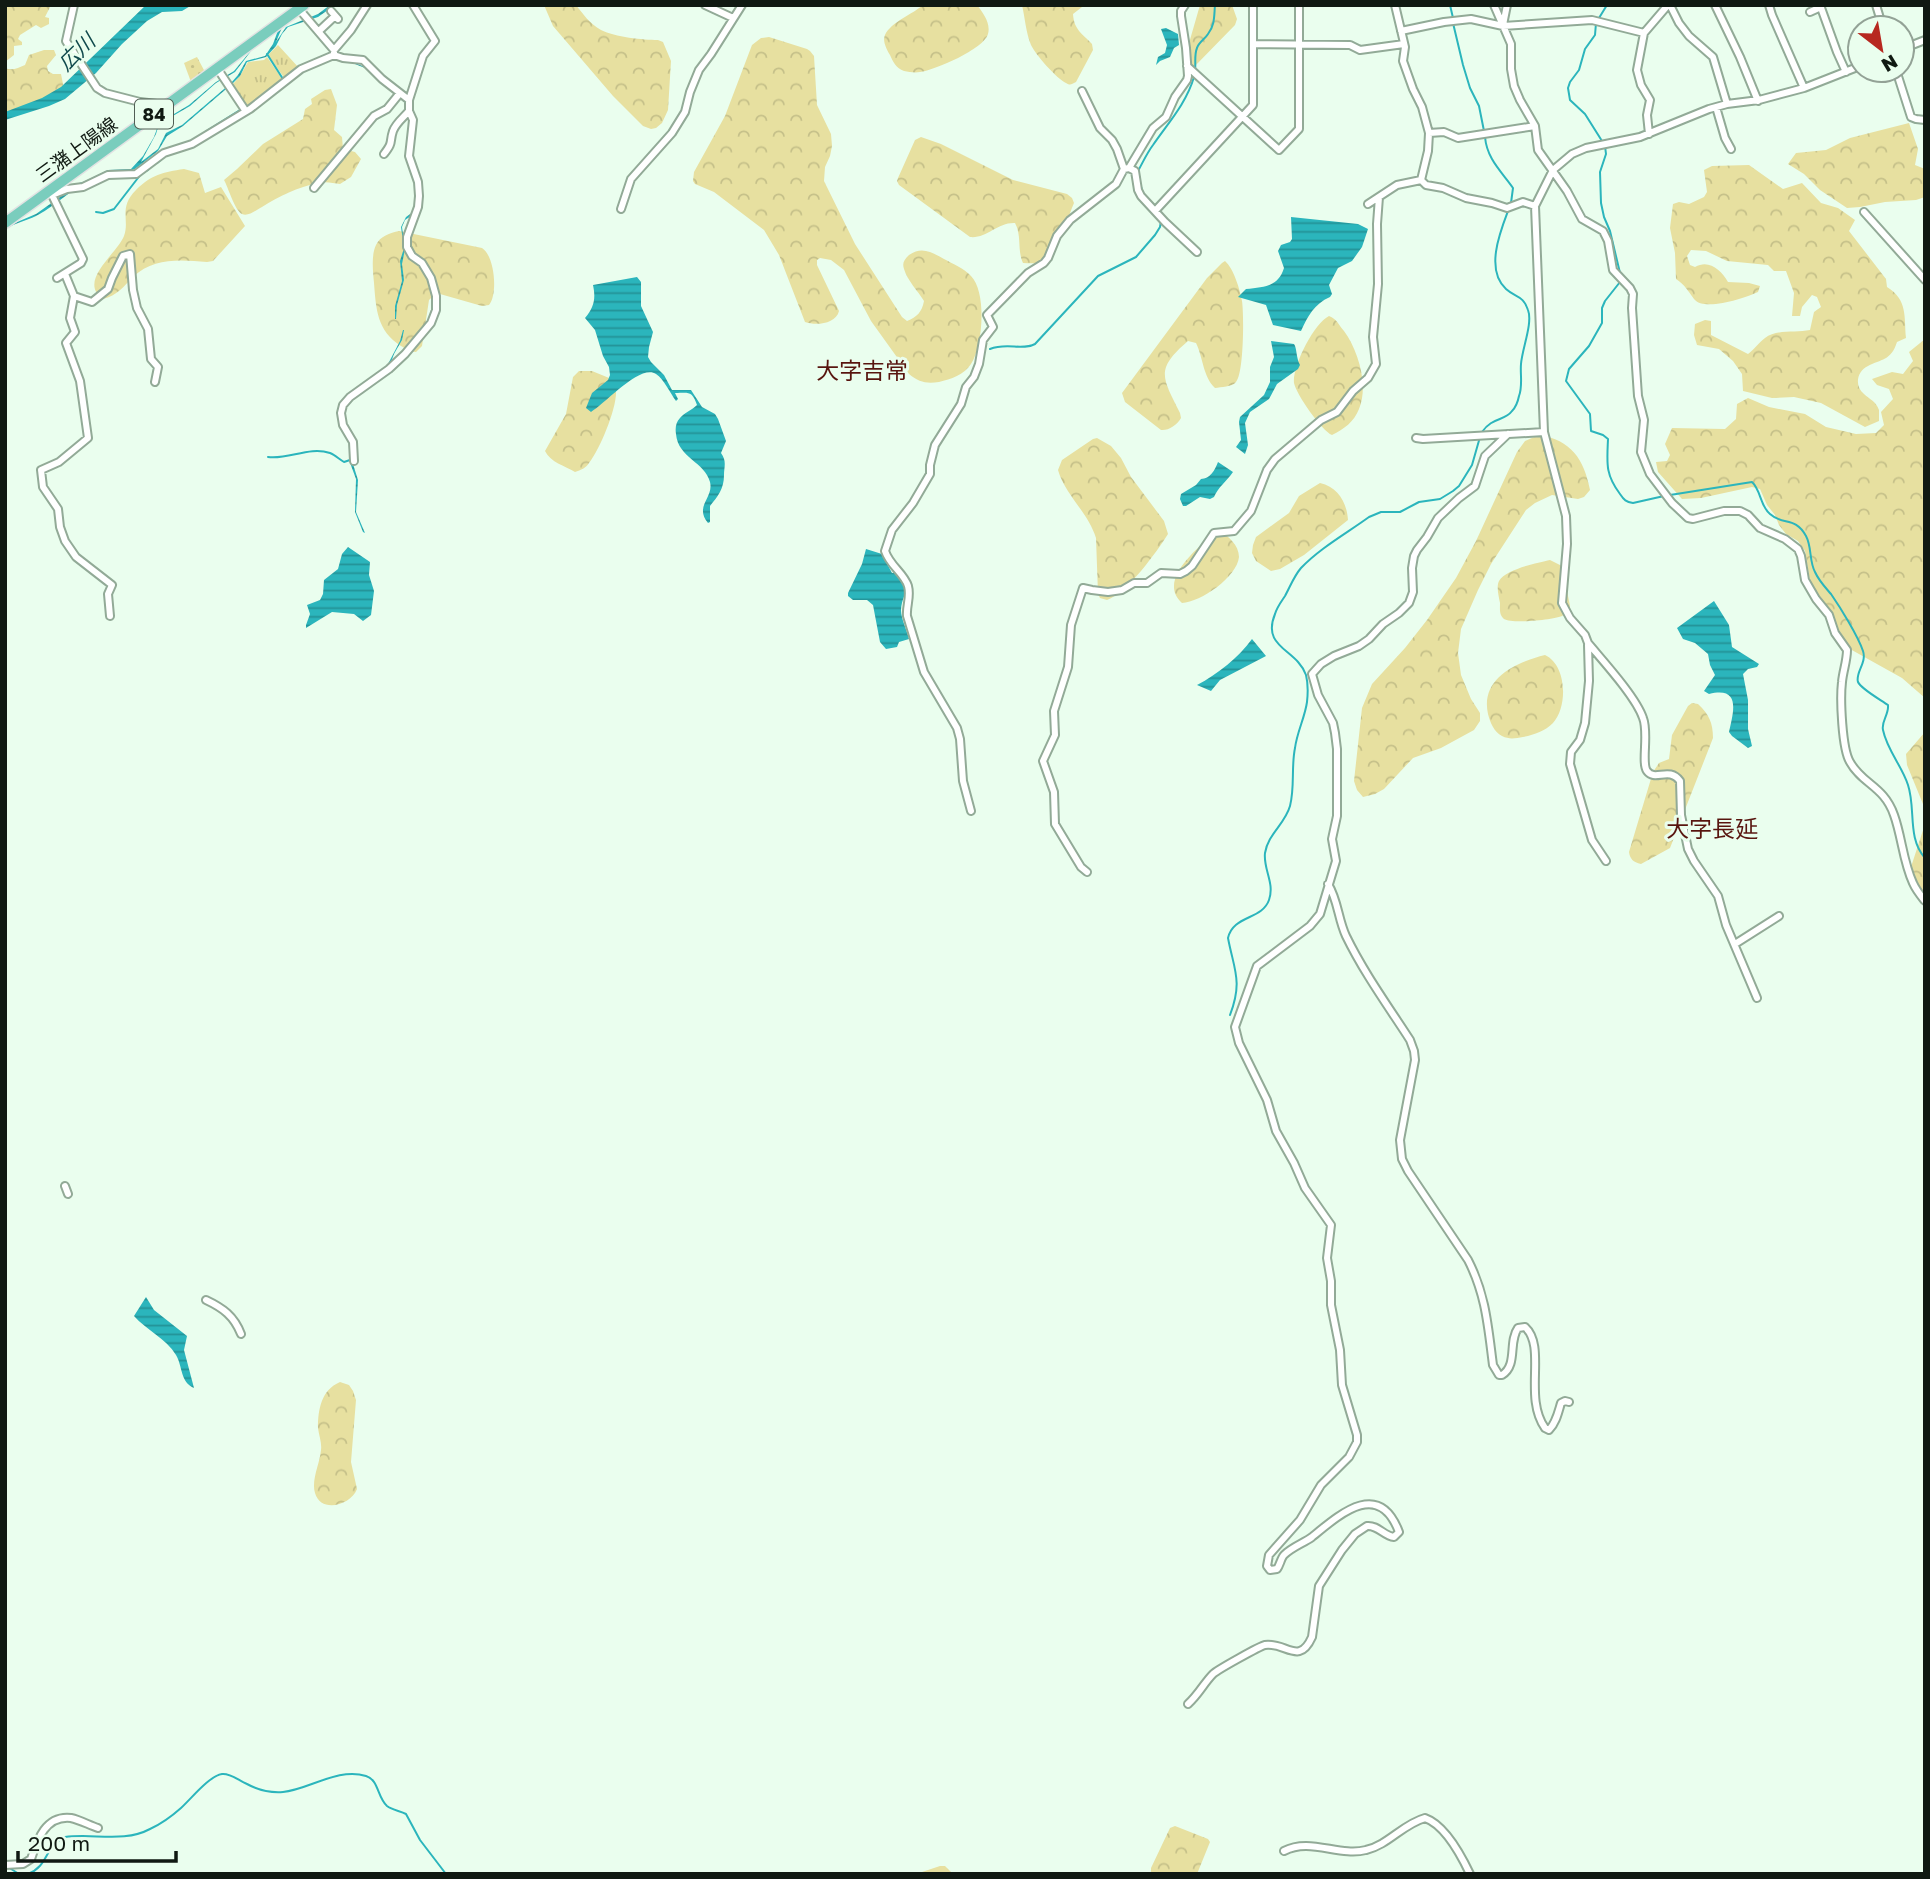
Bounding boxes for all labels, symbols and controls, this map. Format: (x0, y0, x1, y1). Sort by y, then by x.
north arrow (1846, 14, 1916, 84)
water label: 広川 (52, 27, 102, 76)
text: N (1878, 50, 1902, 78)
road number: 84 (135, 100, 173, 128)
street label: 三潴上陽線 (31, 112, 121, 186)
district label: 大字吉常 (816, 356, 908, 384)
district label: 大字長延 (1666, 814, 1758, 842)
scale bar (18, 1820, 175, 1864)
text: 200 m (28, 1830, 90, 1856)

